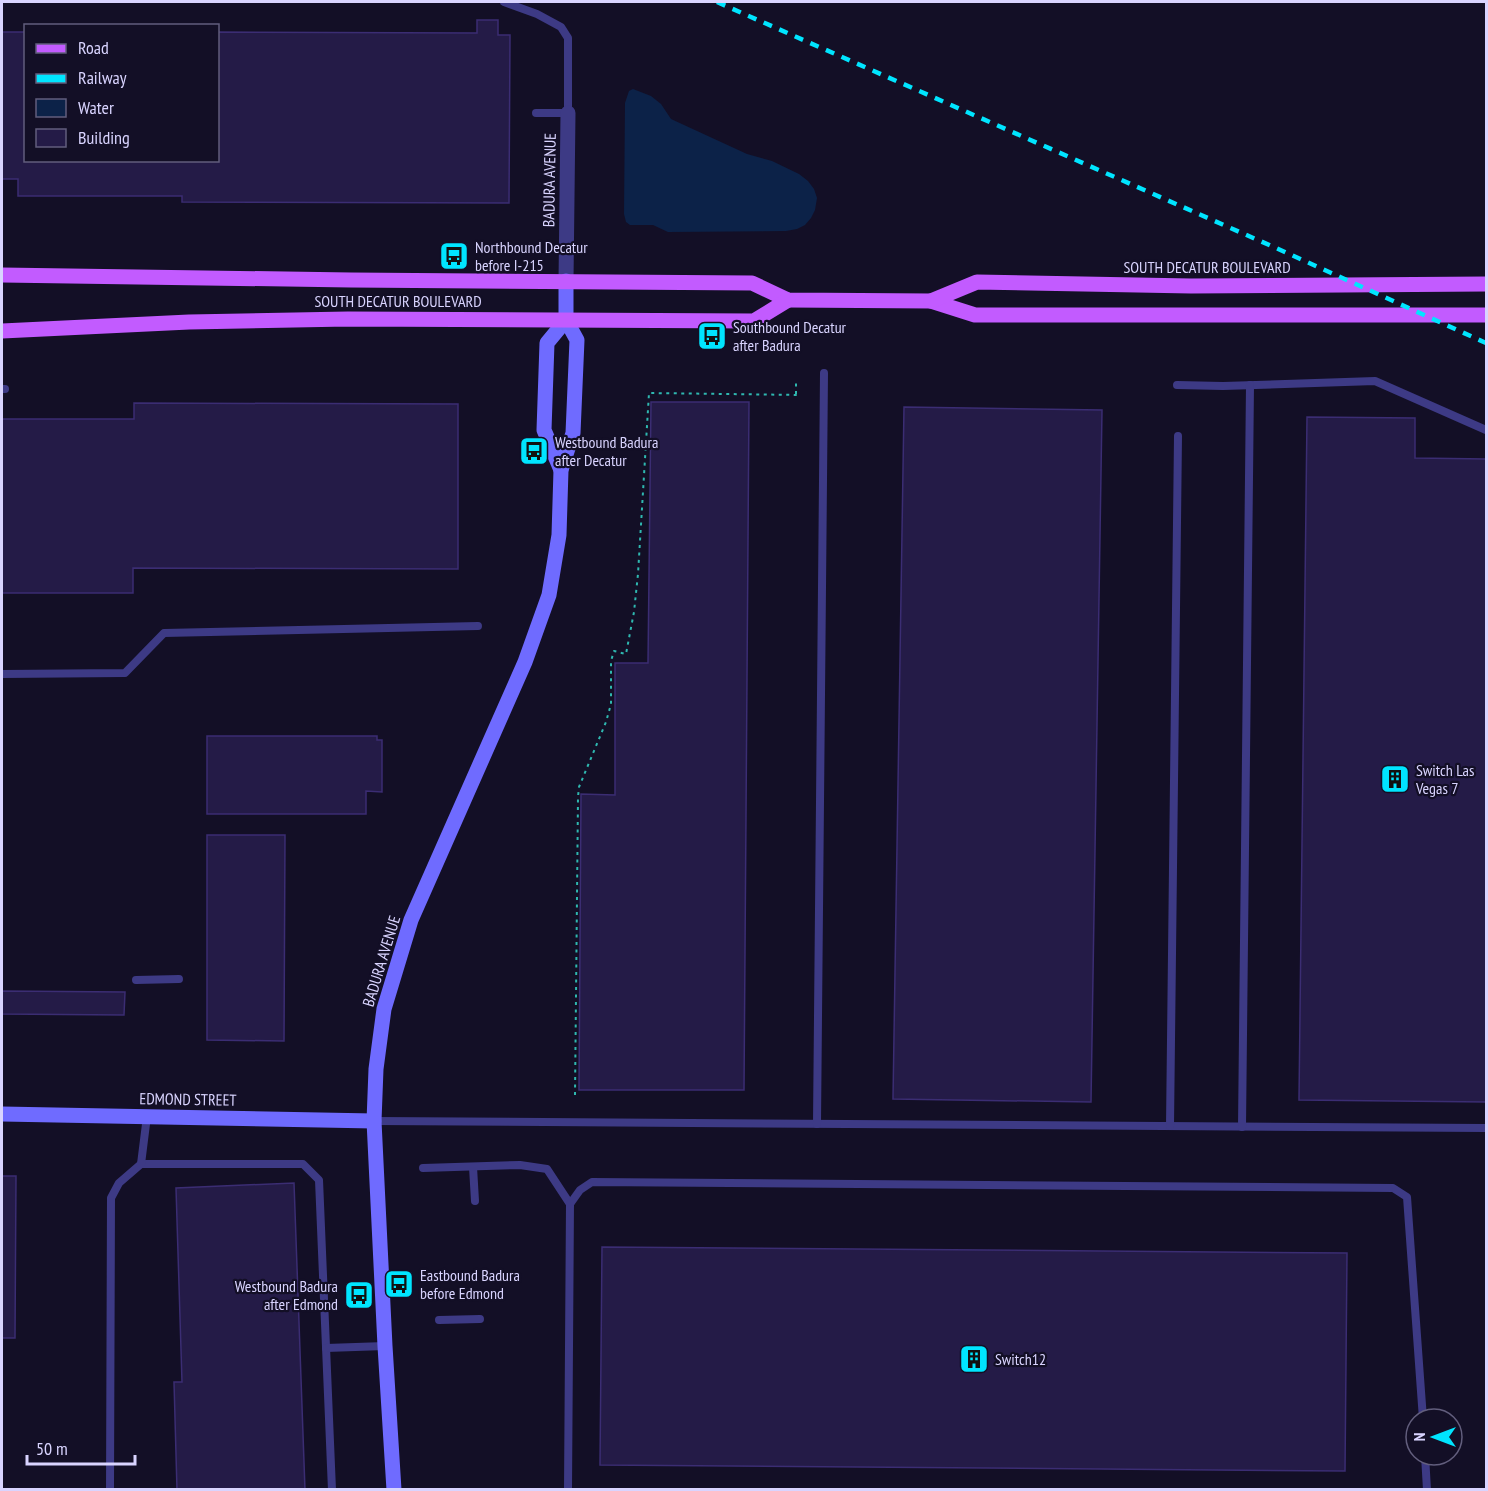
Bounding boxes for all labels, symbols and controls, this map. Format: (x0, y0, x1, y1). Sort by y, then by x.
legend (24, 24, 219, 162)
text: Road (78, 36, 109, 59)
text: Railway (78, 66, 127, 89)
text: Water (78, 96, 114, 119)
text: Building (78, 126, 130, 149)
street label: BADURA AVENUE (538, 133, 560, 227)
place label: Northbound Decatur before I-215 (475, 237, 588, 275)
bus stop icon: Northbound Decatur before I-215 (438, 240, 470, 272)
street label: SOUTH DECATUR BOULEVARD (1123, 257, 1291, 277)
street label: SOUTH DECATUR BOULEVARD (314, 291, 482, 311)
place label: Southbound Decatur after Badura (733, 317, 847, 355)
bus stop icon: Southbound Decatur after Badura (696, 320, 728, 352)
place label: Westbound Badura after Decatur (555, 432, 658, 470)
bus stop icon: Westbound Badura after Decatur (518, 435, 550, 467)
place label: Switch Las Vegas 7 (1415, 760, 1474, 798)
building icon: Switch Las Vegas 7 (1379, 763, 1411, 795)
street label: BADURA AVENUE (358, 913, 404, 1009)
street label: EDMOND STREET (139, 1088, 237, 1110)
place label: Eastbound Badura before Edmond (420, 1265, 520, 1303)
bus stop icon: Eastbound Badura before Edmond (383, 1268, 415, 1300)
place label: Westbound Badura after Edmond (235, 1276, 338, 1314)
bus stop icon: Westbound Badura after Edmond (343, 1279, 375, 1311)
building icon: Switch12 (958, 1343, 990, 1375)
place label: Switch12 (995, 1349, 1046, 1369)
north arrow (1404, 1407, 1464, 1467)
scale bar (27, 1428, 135, 1466)
text: N (1409, 1433, 1429, 1441)
text: 50 m (36, 1437, 68, 1460)

